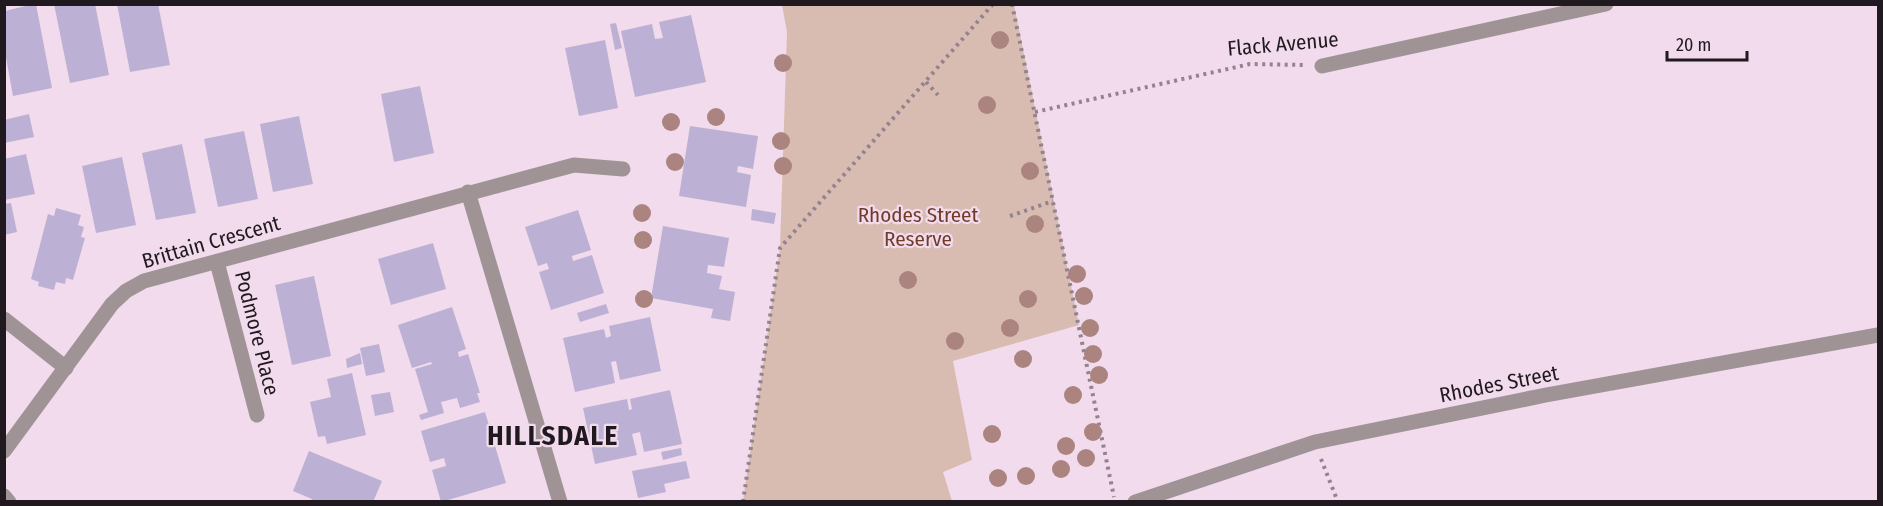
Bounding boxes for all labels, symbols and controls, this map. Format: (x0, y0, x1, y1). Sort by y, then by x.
scale bar (1667, 24, 1746, 62)
street label: Flack Avenue (1226, 26, 1340, 62)
text: 20 m (1676, 34, 1711, 56)
park label: Rhodes Street Reserve (858, 202, 978, 252)
street label: Brittain Crescent (139, 210, 283, 274)
street label: Podmore Place (229, 268, 285, 398)
street label: Rhodes Street (1437, 360, 1561, 408)
district label: HILLSDALE (487, 420, 619, 452)

